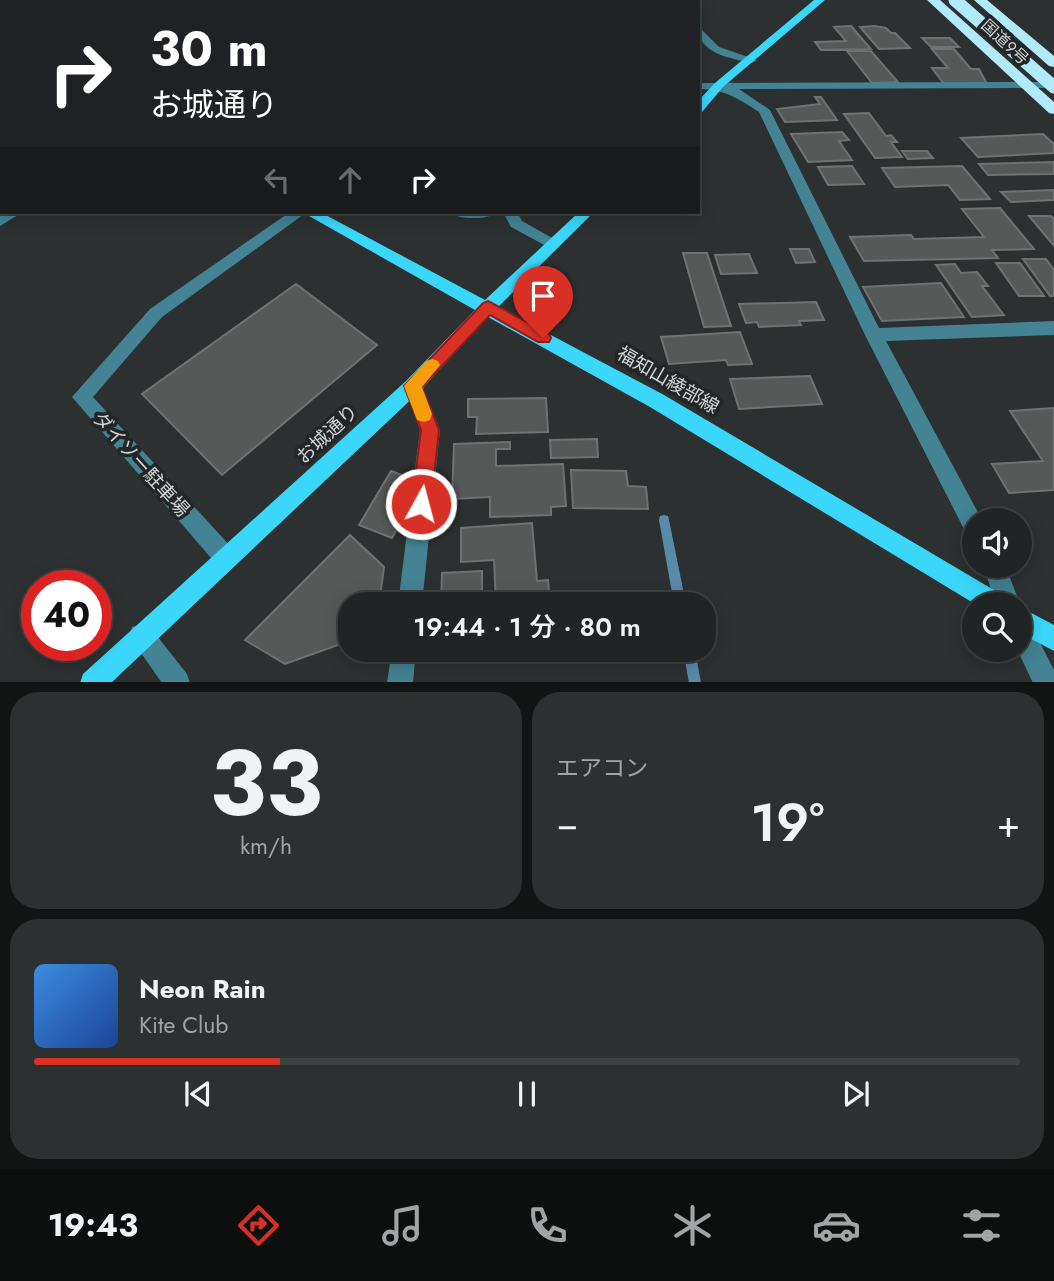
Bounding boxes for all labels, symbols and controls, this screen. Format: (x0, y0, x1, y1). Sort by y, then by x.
text: 30 m (150, 14, 268, 84)
street label: 国道9号 (976, 14, 1034, 70)
icon: right (35, 28, 126, 119)
text: お城通り (150, 82, 278, 128)
icon: left (258, 161, 296, 199)
icon: ahead (331, 161, 369, 199)
icon: right (404, 161, 442, 199)
pin (513, 266, 573, 338)
icon: arrive (524, 277, 562, 315)
street label: 福知山綾部線 (612, 340, 724, 420)
street label: お城通り (290, 398, 364, 470)
street label: ダイソー駐車場 (86, 406, 196, 522)
position arrow (384, 467, 458, 541)
map controls (962, 508, 1032, 662)
button: sound (962, 508, 1032, 578)
speed limit sign: 40 (21, 570, 112, 661)
button: search (962, 592, 1032, 662)
text: 19:44 · 1 分 · 80 m (413, 608, 641, 646)
text: 33 (209, 718, 323, 849)
text: エアコン (556, 751, 648, 785)
text: 19° (751, 785, 825, 861)
text: − (556, 796, 578, 851)
text: + (997, 796, 1020, 851)
text: km/h (240, 829, 292, 863)
text: Neon Rain (139, 970, 266, 1008)
text: Kite Club (139, 1008, 228, 1042)
icon: previous (179, 1075, 217, 1113)
icon: pause (508, 1075, 546, 1113)
icon: next (837, 1075, 875, 1113)
icon: directions (234, 1201, 283, 1250)
icon: music (378, 1201, 427, 1250)
icon: phone (523, 1201, 572, 1250)
icon: climate (668, 1201, 717, 1250)
icon: car (812, 1201, 861, 1250)
icon: filters (957, 1201, 1006, 1250)
text: 19:43 (48, 1202, 138, 1248)

